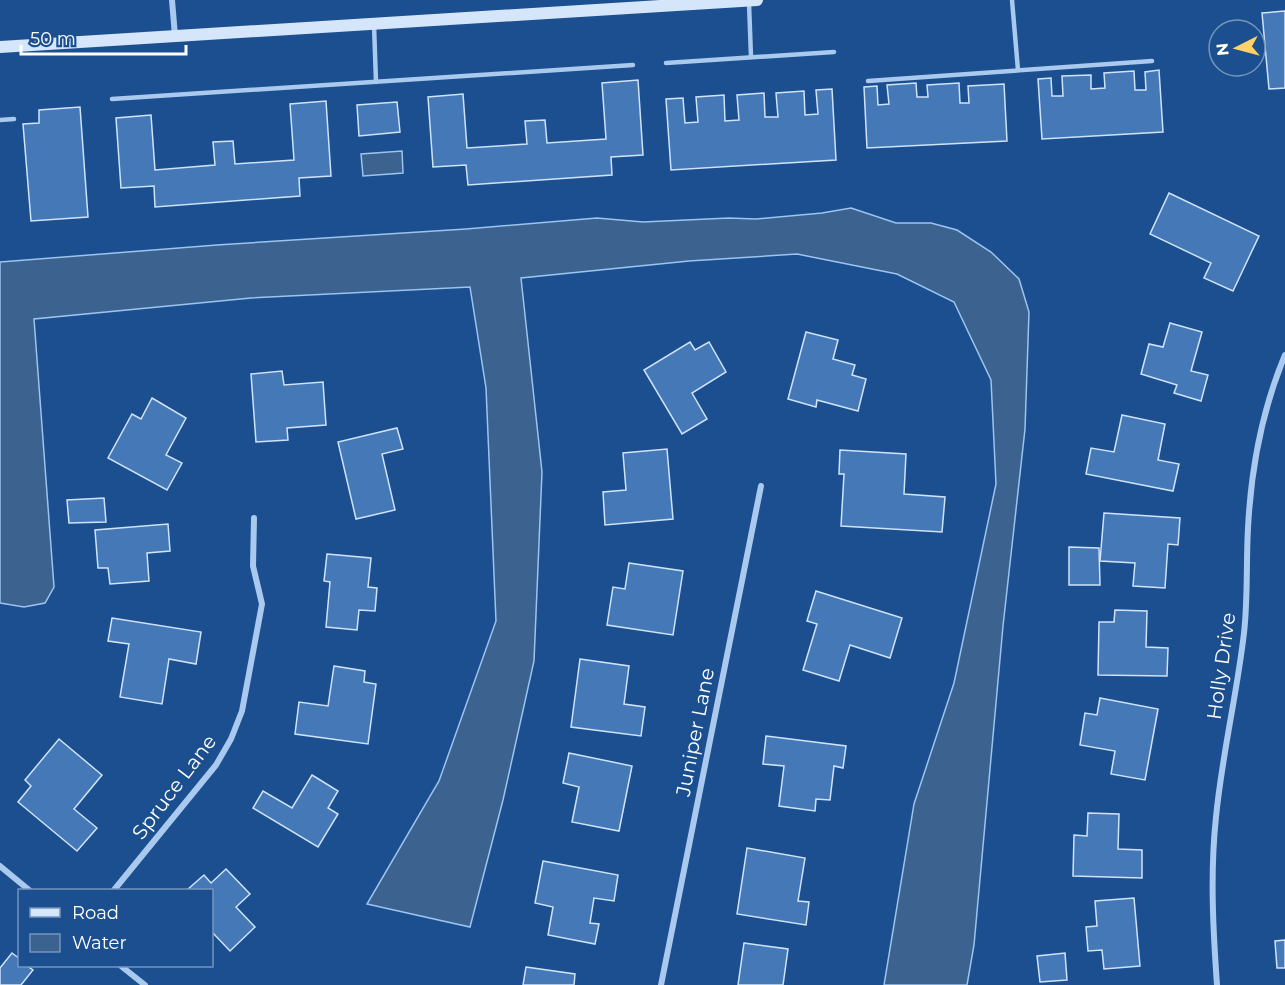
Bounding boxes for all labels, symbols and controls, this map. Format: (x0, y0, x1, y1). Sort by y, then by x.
scale bar (21, 18, 186, 56)
north arrow (1207, 18, 1267, 78)
text: 50 m (30, 28, 76, 50)
text: N (1212, 42, 1233, 57)
street label: Holly Drive (1202, 611, 1240, 721)
street label: Juniper Lane (671, 666, 719, 799)
street label: Spruce Lane (127, 730, 221, 844)
legend (18, 889, 213, 967)
text: Road (72, 902, 119, 924)
text: Water (72, 932, 127, 954)

